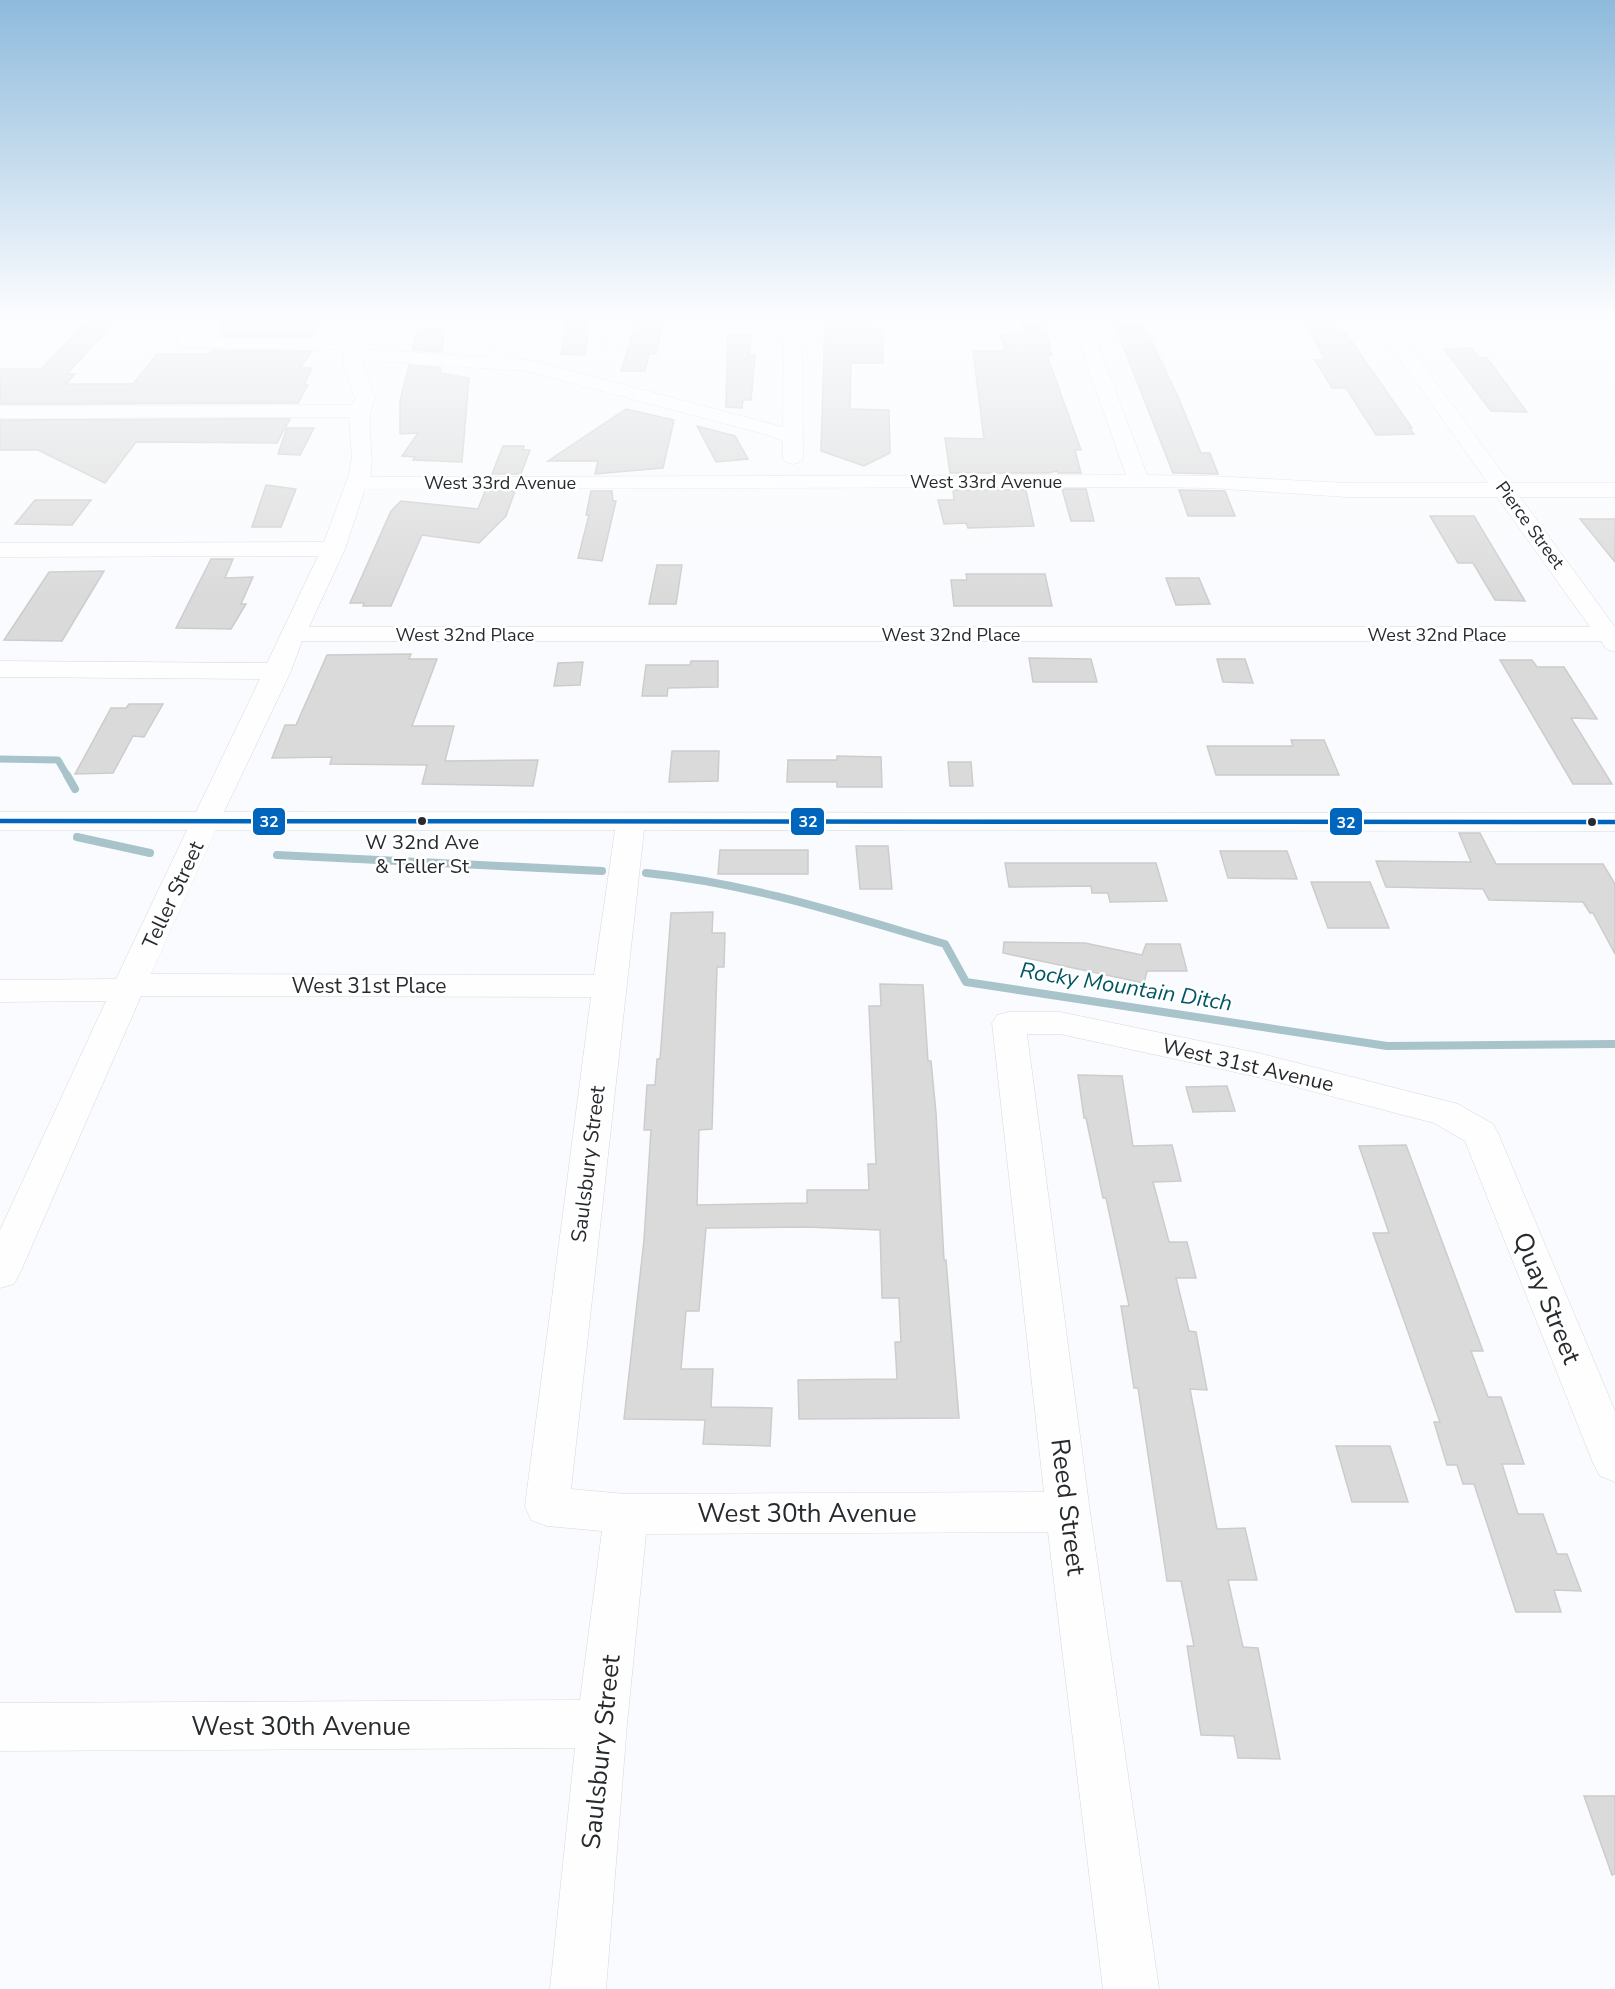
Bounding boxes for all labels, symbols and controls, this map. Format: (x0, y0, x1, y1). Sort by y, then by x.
street label: West 33rd Avenue (910, 470, 1062, 494)
street label: West 33rd Avenue (424, 471, 576, 495)
street label: Pierce Street (1490, 476, 1570, 574)
street label: West 32nd Place (396, 623, 534, 647)
street label: West 32nd Place (882, 623, 1020, 647)
street label: West 32nd Place (1368, 623, 1506, 647)
line badge: 32 (252, 807, 286, 836)
line badge: 32 (790, 807, 825, 836)
line badge: 32 (1329, 807, 1363, 836)
text: 32 (259, 811, 279, 833)
text: 32 (798, 811, 818, 833)
text: 32 (1336, 812, 1356, 834)
marker: W 32nd Ave & Teller St (416, 815, 428, 827)
unlabelled marker (1586, 816, 1598, 828)
place label: W 32nd Ave & Teller St (365, 829, 479, 880)
street label: Teller Street (136, 836, 210, 953)
water label: Rocky Mountain Ditch (1018, 955, 1234, 1019)
street label: West 31st Place (291, 972, 447, 1000)
street label: West 31st Avenue (1159, 1032, 1337, 1098)
street label: Saulsbury Street (564, 1083, 612, 1244)
street label: Quay Street (1505, 1227, 1590, 1370)
street label: Reed Street (1042, 1437, 1094, 1578)
street label: West 30th Avenue (697, 1496, 917, 1531)
street label: Saulsbury Street (573, 1652, 629, 1851)
street label: West 30th Avenue (191, 1709, 411, 1744)

